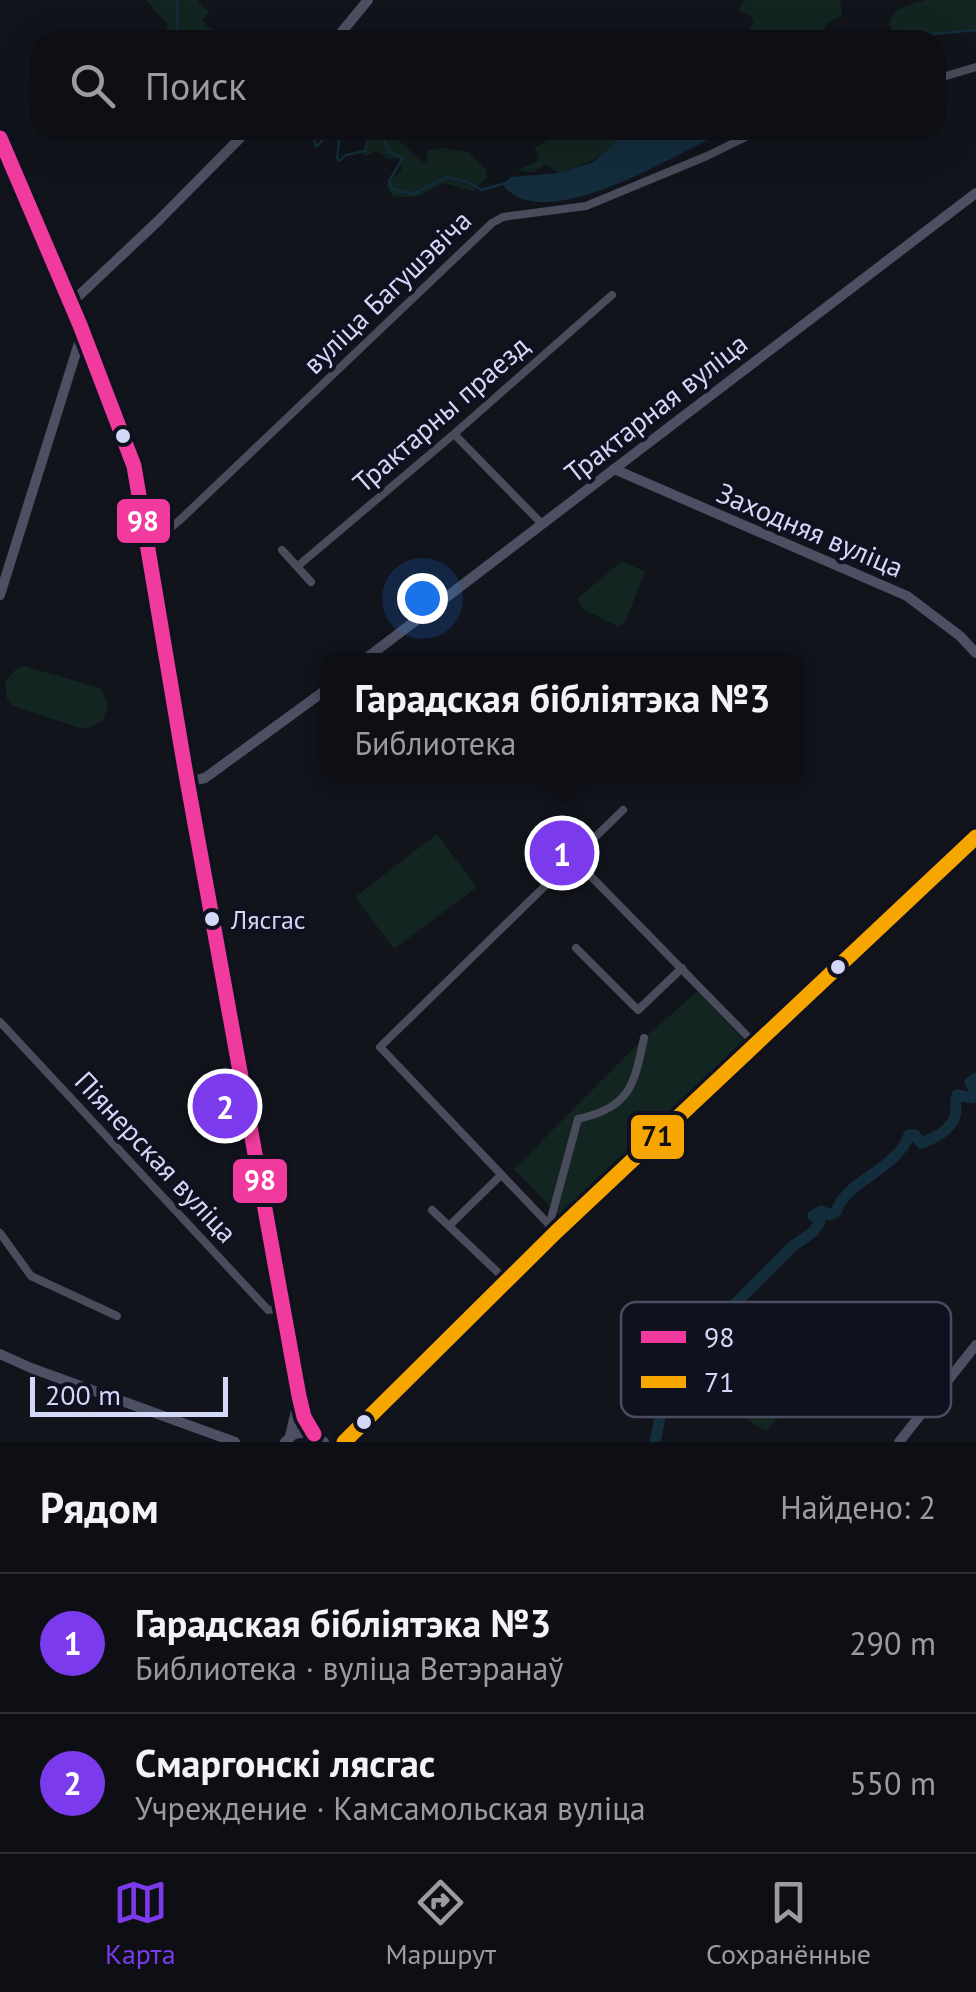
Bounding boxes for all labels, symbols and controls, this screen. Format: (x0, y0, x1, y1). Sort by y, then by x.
search box (30, 30, 946, 140)
icon: search (65, 58, 120, 113)
text: Поиск (145, 61, 246, 110)
street label: вуліца Багушэвіча (295, 202, 479, 381)
street label: Трактарная вуліца (557, 325, 755, 491)
street label: Трактарны праезд (345, 327, 537, 500)
unlabelled marker (113, 426, 133, 446)
street label: Заходняя вуліца (711, 474, 909, 586)
line badge: 98 (115, 497, 172, 545)
text: 98 (127, 502, 159, 539)
your location (397, 573, 448, 624)
popup (320, 653, 805, 783)
text: Гарадская бібліятэка №3 (354, 673, 771, 722)
text: Библиотека (354, 722, 516, 764)
pin: 1 (530, 816, 594, 890)
place label: Лясгас (230, 903, 306, 936)
marker: Лясгас (202, 909, 222, 929)
unlabelled marker (828, 957, 848, 977)
street label: Піянерская вуліца (67, 1063, 246, 1250)
pin: 2 (192, 1068, 258, 1144)
line badge: 71 (629, 1113, 686, 1161)
text: 71 (641, 1117, 673, 1154)
line badge: 98 (231, 1157, 289, 1205)
text: 98 (244, 1161, 276, 1198)
legend (621, 1302, 951, 1417)
text: 98 (704, 1318, 735, 1355)
text: 71 (704, 1363, 735, 1400)
scale bar (30, 1372, 228, 1416)
text: 200 m (45, 1376, 121, 1413)
unlabelled marker (354, 1412, 374, 1432)
text: Рядом (40, 1480, 159, 1535)
text: Найдено: 2 (780, 1486, 936, 1528)
text: Гарадская бібліятэка №3 (135, 1598, 551, 1647)
text: 1 (63, 1622, 82, 1664)
text: 290 m (849, 1622, 936, 1664)
text: Библиотека · вуліца Ветэранаў (135, 1647, 563, 1689)
text: Смаргонскі лясгас (135, 1738, 435, 1787)
text: 2 (63, 1762, 82, 1804)
text: 550 m (849, 1762, 936, 1804)
text: Учреждение · Камсамольская вуліца (135, 1787, 646, 1829)
tab: Карта (105, 1875, 176, 1972)
tab: Маршрут (385, 1875, 496, 1972)
tab: Сохранённые (706, 1875, 871, 1972)

